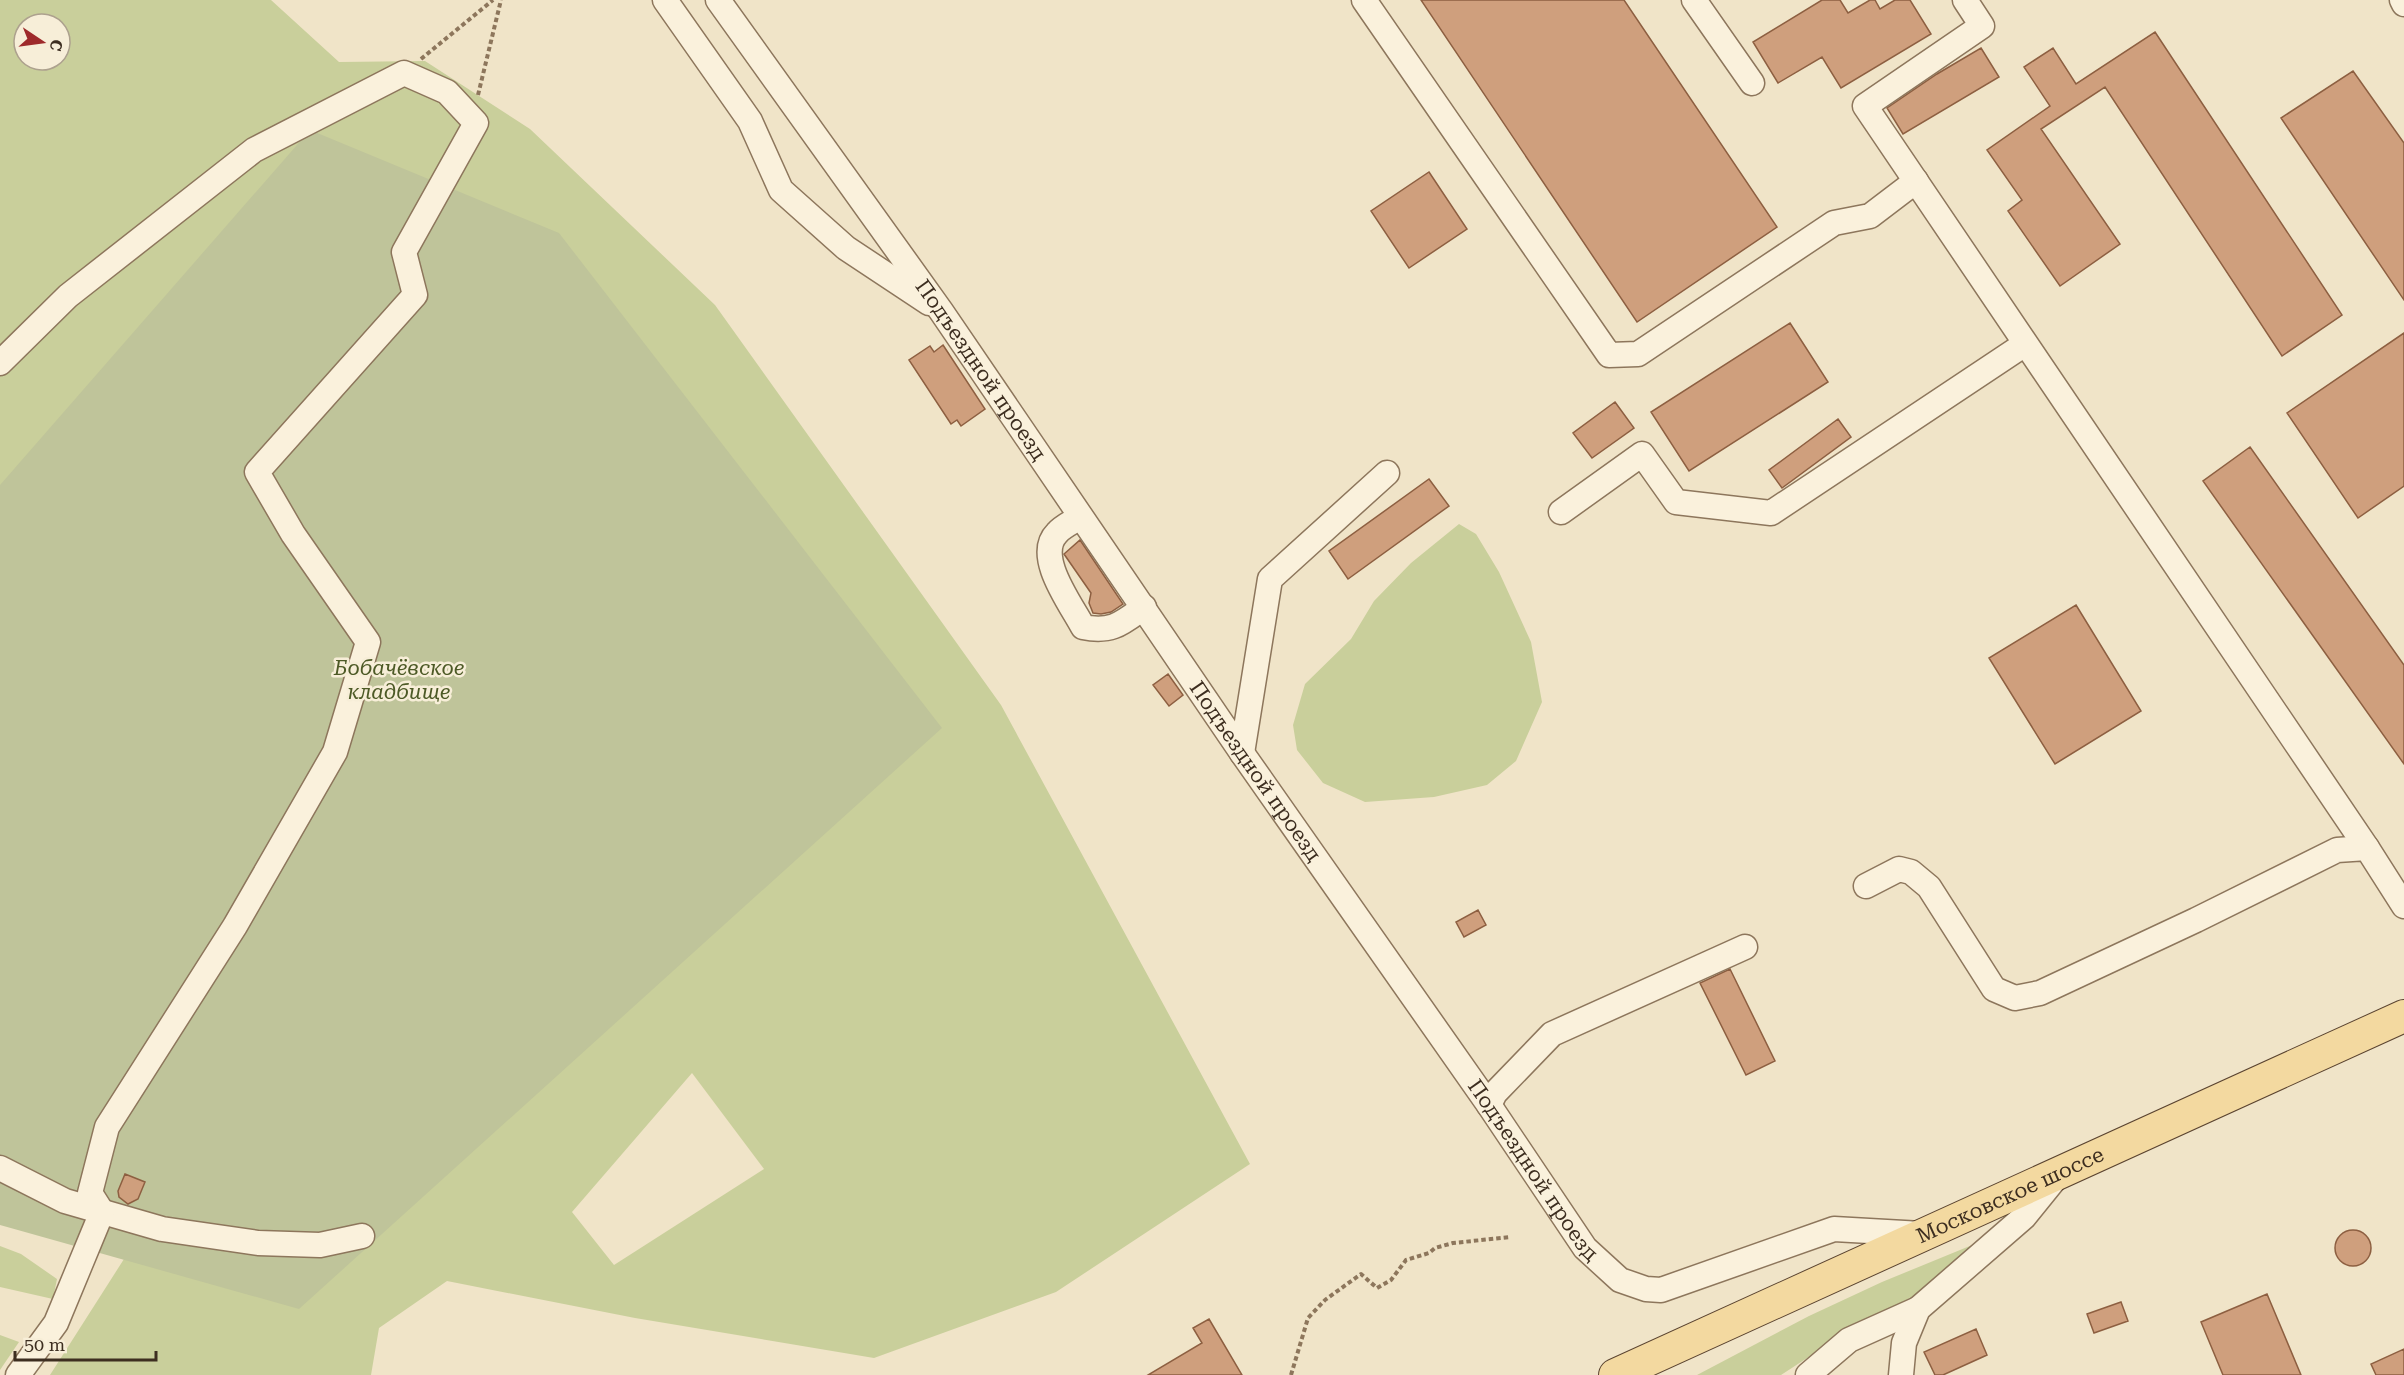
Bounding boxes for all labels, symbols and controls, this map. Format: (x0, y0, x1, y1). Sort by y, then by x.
north arrow (12, 12, 72, 72)
text: С (46, 38, 67, 53)
street label: Подъездной проезд (910, 275, 1051, 465)
park label: Бобачёвское кладбище (333, 656, 464, 704)
street label: Подъездной проезд (1185, 676, 1326, 866)
street label: Подъездной проезд (1463, 1075, 1603, 1266)
street label: Московское шоссе (1913, 1142, 2108, 1248)
scale bar (15, 1324, 156, 1362)
text: 50 m (24, 1334, 65, 1355)

